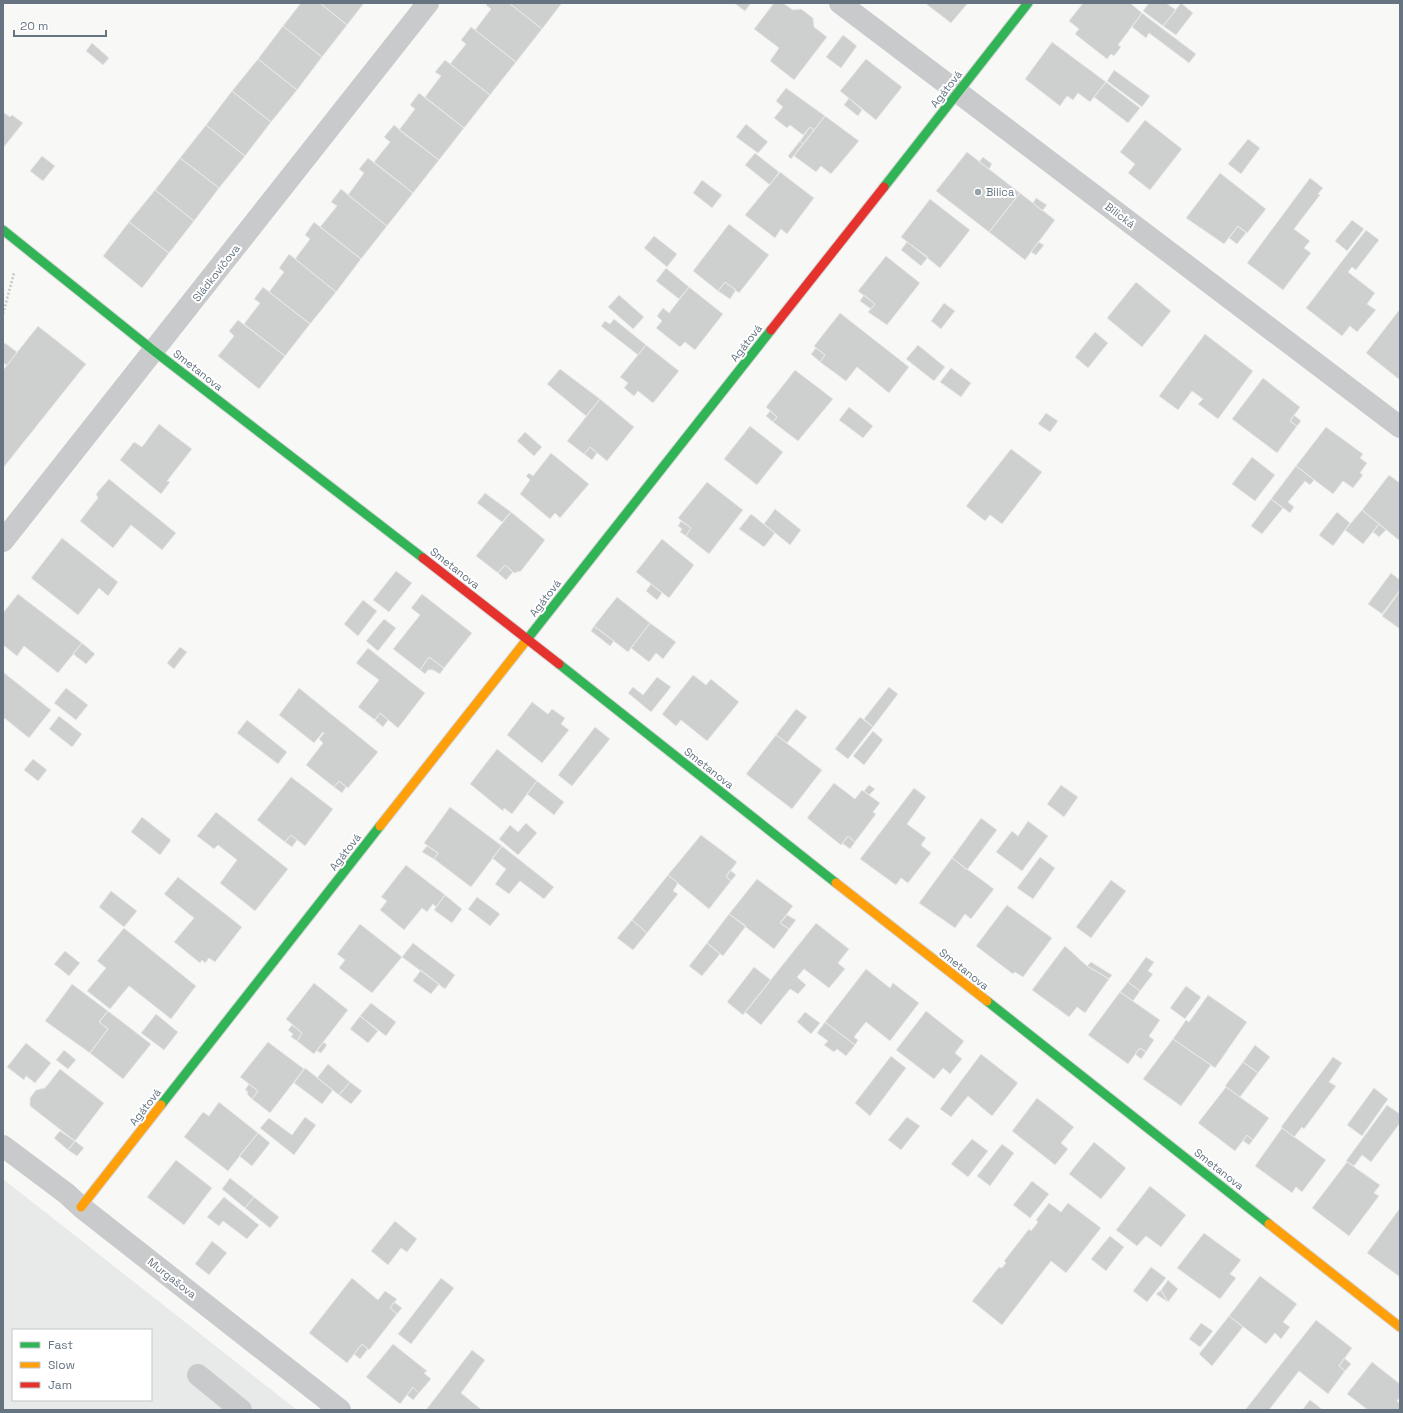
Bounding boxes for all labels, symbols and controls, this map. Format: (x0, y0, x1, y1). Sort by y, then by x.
scale bar (14, 12, 106, 38)
text: 20 m (20, 18, 48, 34)
street label: Agátová (927, 67, 965, 110)
place label: Bilica (986, 185, 1015, 199)
marker: Bilica (973, 187, 983, 197)
street label: Bilická (1102, 199, 1138, 231)
street label: Sládkovičova (189, 241, 243, 304)
street label: Agátová (727, 321, 765, 364)
street label: Smetanova (170, 346, 226, 394)
street label: Smetanova (427, 544, 483, 592)
street label: Agátová (526, 576, 564, 619)
street label: Smetanova (681, 744, 737, 792)
street label: Agátová (326, 830, 364, 873)
street label: Smetanova (936, 945, 992, 993)
street label: Agátová (126, 1085, 164, 1128)
street label: Smetanova (1191, 1145, 1247, 1193)
street label: Murgašova (145, 1255, 200, 1302)
legend (12, 1329, 152, 1401)
text: Fast (48, 1337, 73, 1353)
text: Slow (48, 1357, 75, 1373)
text: Jam (48, 1377, 72, 1393)

